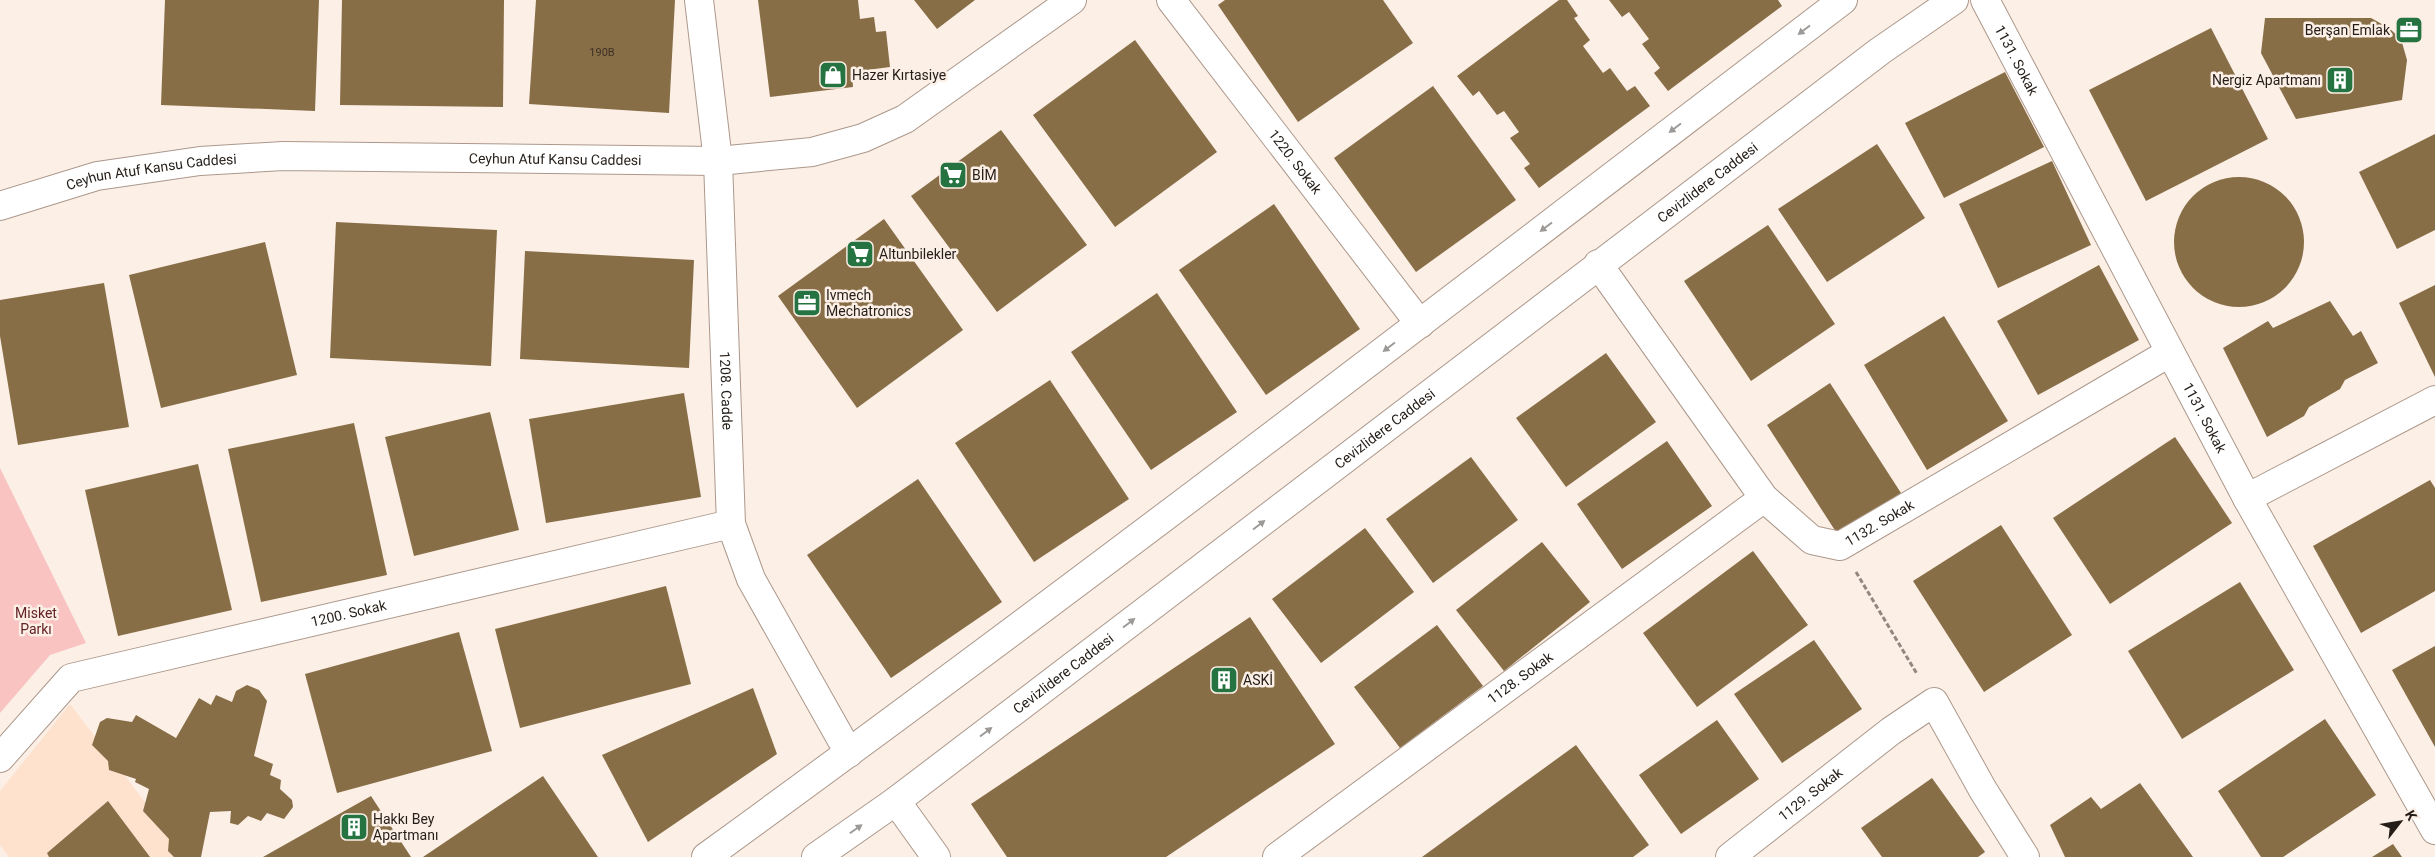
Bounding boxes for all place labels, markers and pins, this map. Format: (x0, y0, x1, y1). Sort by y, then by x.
office icon: Berşan Emlak (2394, 15, 2424, 45)
place label: Berşan Emlak (2305, 22, 2391, 38)
shop icon: Hazer Kırtasiye (818, 60, 848, 90)
building icon: Nergiz Apartmanı (2325, 65, 2355, 95)
place label: Hazer Kırtasiye (852, 67, 946, 83)
place label: Nergiz Apartmanı (2212, 72, 2321, 88)
supermarket icon: BİM (938, 160, 968, 190)
place label: BİM (972, 167, 997, 183)
supermarket icon: Altunbilekler (845, 239, 875, 269)
place label: Altunbilekler (879, 246, 957, 262)
place label: Ivmech Mechatronics (826, 287, 911, 319)
office icon: Ivmech Mechatronics (792, 288, 822, 318)
building icon: ASKİ (1209, 665, 1239, 695)
place label: ASKİ (1243, 672, 1273, 688)
place label: Hakkı Bey Apartmanı (373, 811, 438, 843)
building icon: Hakkı Bey Apartmanı (339, 812, 369, 842)

